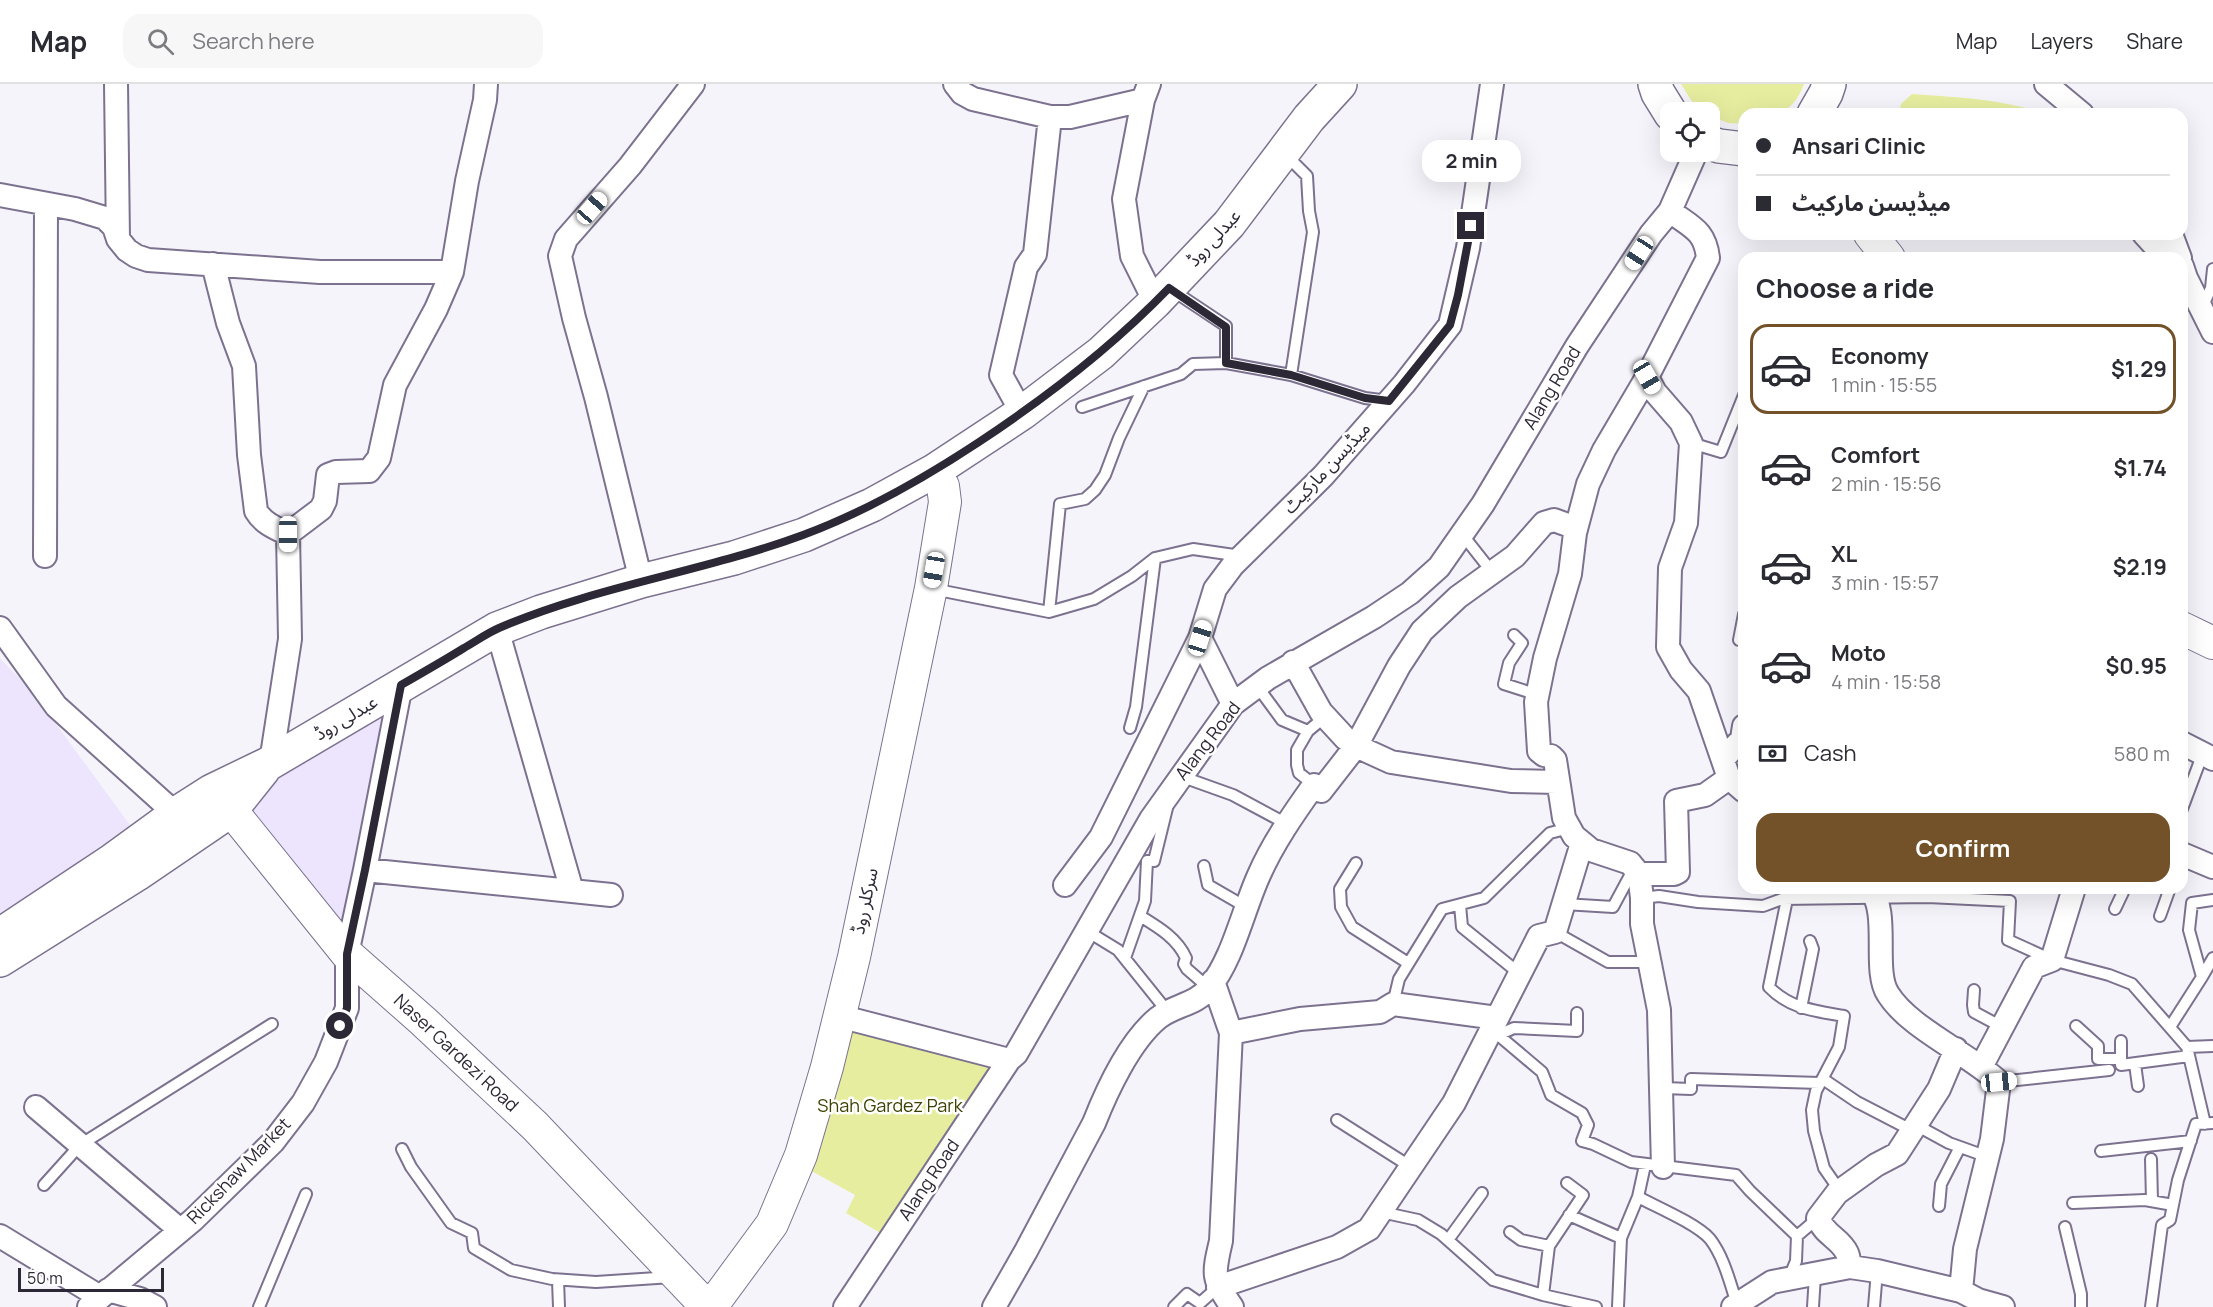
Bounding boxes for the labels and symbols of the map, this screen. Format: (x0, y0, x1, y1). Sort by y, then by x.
callout: 2 min (1422, 139, 1520, 181)
car (573, 189, 611, 227)
street label: عبدلی روڈ (1181, 203, 1245, 271)
route end (1457, 212, 1484, 239)
car (1622, 233, 1656, 273)
street label: Alang Road (1517, 341, 1585, 434)
car (1630, 357, 1664, 397)
street label: میڈیسن مارکیٹ (1277, 416, 1375, 518)
car (279, 516, 297, 552)
car (922, 551, 946, 589)
car (1186, 618, 1214, 658)
street label: عبدلی روڈ (309, 689, 381, 745)
street label: Alang Road (1169, 696, 1245, 785)
street label: سرکلر روڈ (845, 865, 883, 936)
street label: Naser Gardezi Road (389, 988, 524, 1116)
route start (326, 1012, 353, 1039)
car (1980, 1071, 2018, 1093)
park label: Shah Gardez Park (817, 1093, 964, 1117)
street label: Rickshaw Market (181, 1112, 295, 1229)
street label: Alang Road (892, 1134, 964, 1225)
scale bar (18, 1265, 164, 1292)

